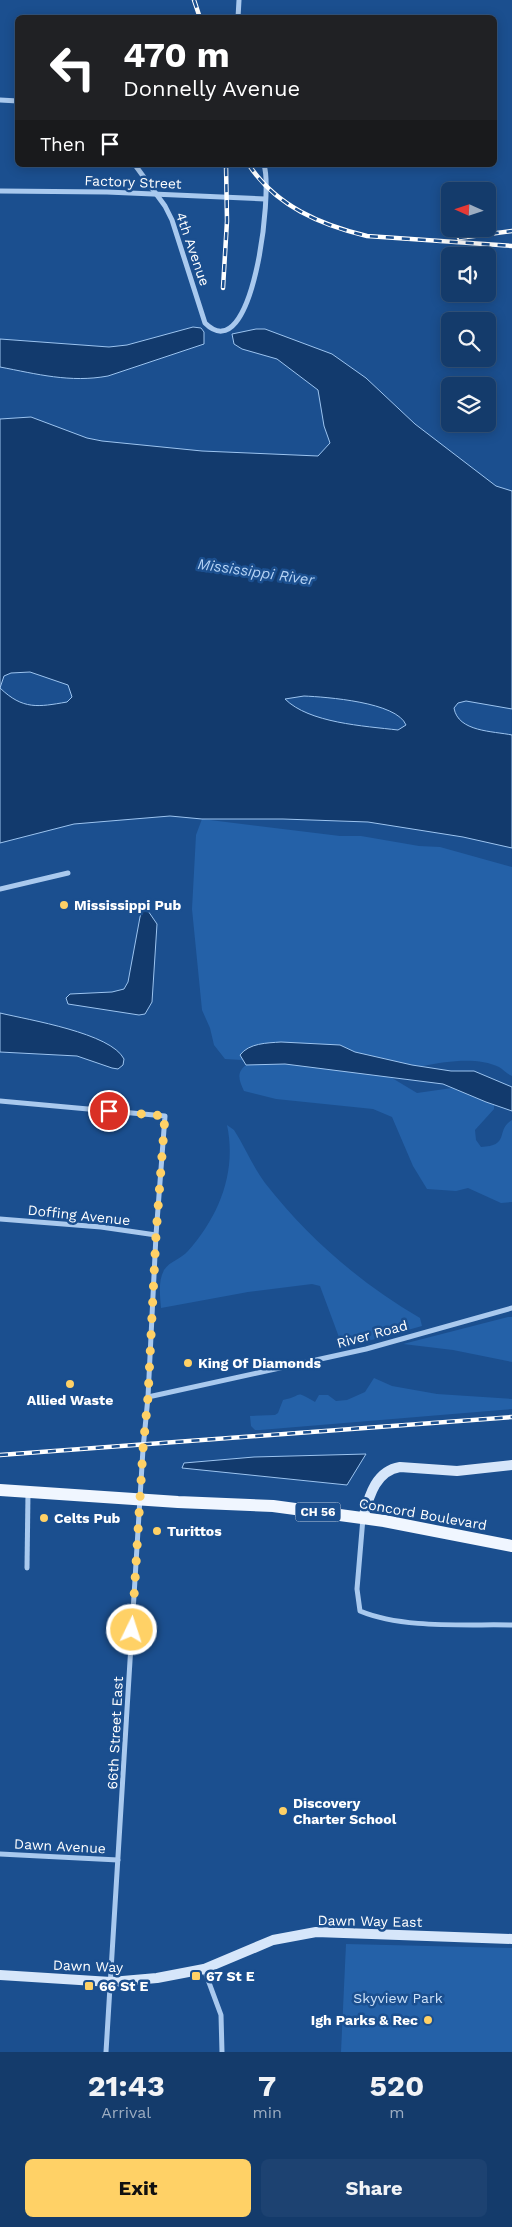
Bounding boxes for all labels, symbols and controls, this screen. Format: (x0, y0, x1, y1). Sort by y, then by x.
text: 470 m (123, 34, 230, 76)
icon: left (40, 35, 105, 100)
text: Donnelly Avenue (123, 76, 300, 101)
icon: arrive (96, 130, 124, 158)
text: Then (40, 133, 86, 156)
street label: Factory Street (84, 172, 182, 192)
north arrow (441, 182, 496, 238)
map controls (441, 182, 496, 432)
street label: 4th Avenue (173, 210, 213, 288)
button: sound (441, 247, 496, 302)
button: search (441, 312, 496, 367)
button: layers (441, 377, 496, 432)
water label: Mississippi River (196, 555, 317, 589)
place label: Mississippi Pub (74, 897, 181, 913)
marker: Mississippi Pub (58, 899, 70, 911)
pin (88, 1090, 130, 1132)
icon: arrive (95, 1097, 123, 1125)
street label: Doffing Avenue (27, 1202, 131, 1228)
street label: River Road (335, 1317, 409, 1351)
place label: King Of Diamonds (198, 1355, 321, 1371)
marker: King Of Diamonds (182, 1357, 194, 1369)
marker: Allied Waste (64, 1378, 76, 1390)
place label: Allied Waste (27, 1392, 113, 1408)
street label: Concord Boulevard (358, 1495, 488, 1533)
road number: CH 56 (296, 1502, 340, 1521)
place label: Celts Pub (54, 1510, 121, 1526)
marker: Celts Pub (38, 1512, 50, 1524)
place label: Turittos (167, 1523, 222, 1539)
marker: Turittos (151, 1525, 163, 1537)
position arrow (105, 1603, 157, 1655)
street label: 66th Street East (104, 1676, 126, 1790)
place label: Discovery Charter School (293, 1795, 397, 1827)
marker: Discovery Charter School (277, 1805, 289, 1817)
street label: Dawn Avenue (14, 1836, 106, 1856)
street label: Dawn Way East (317, 1912, 423, 1930)
street label: Dawn Way (53, 1957, 124, 1975)
place label: 67 St E (206, 1968, 255, 1984)
marker: 67 St E (190, 1970, 202, 1982)
place label: 66 St E (99, 1978, 148, 1994)
marker: 66 St E (83, 1980, 95, 1992)
park label: Skyview Park (353, 1990, 443, 2006)
place label: Igh Parks & Rec (311, 2012, 418, 2028)
marker: Igh Parks & Rec (422, 2014, 434, 2026)
text: 21:43 (88, 2068, 165, 2103)
text: 7 (258, 2068, 276, 2103)
text: 520 (370, 2068, 424, 2103)
text: Arrival (101, 2103, 151, 2122)
text: min (252, 2103, 282, 2122)
text: m (389, 2103, 405, 2122)
button: Exit (25, 2159, 251, 2217)
button: Share (261, 2159, 487, 2217)

